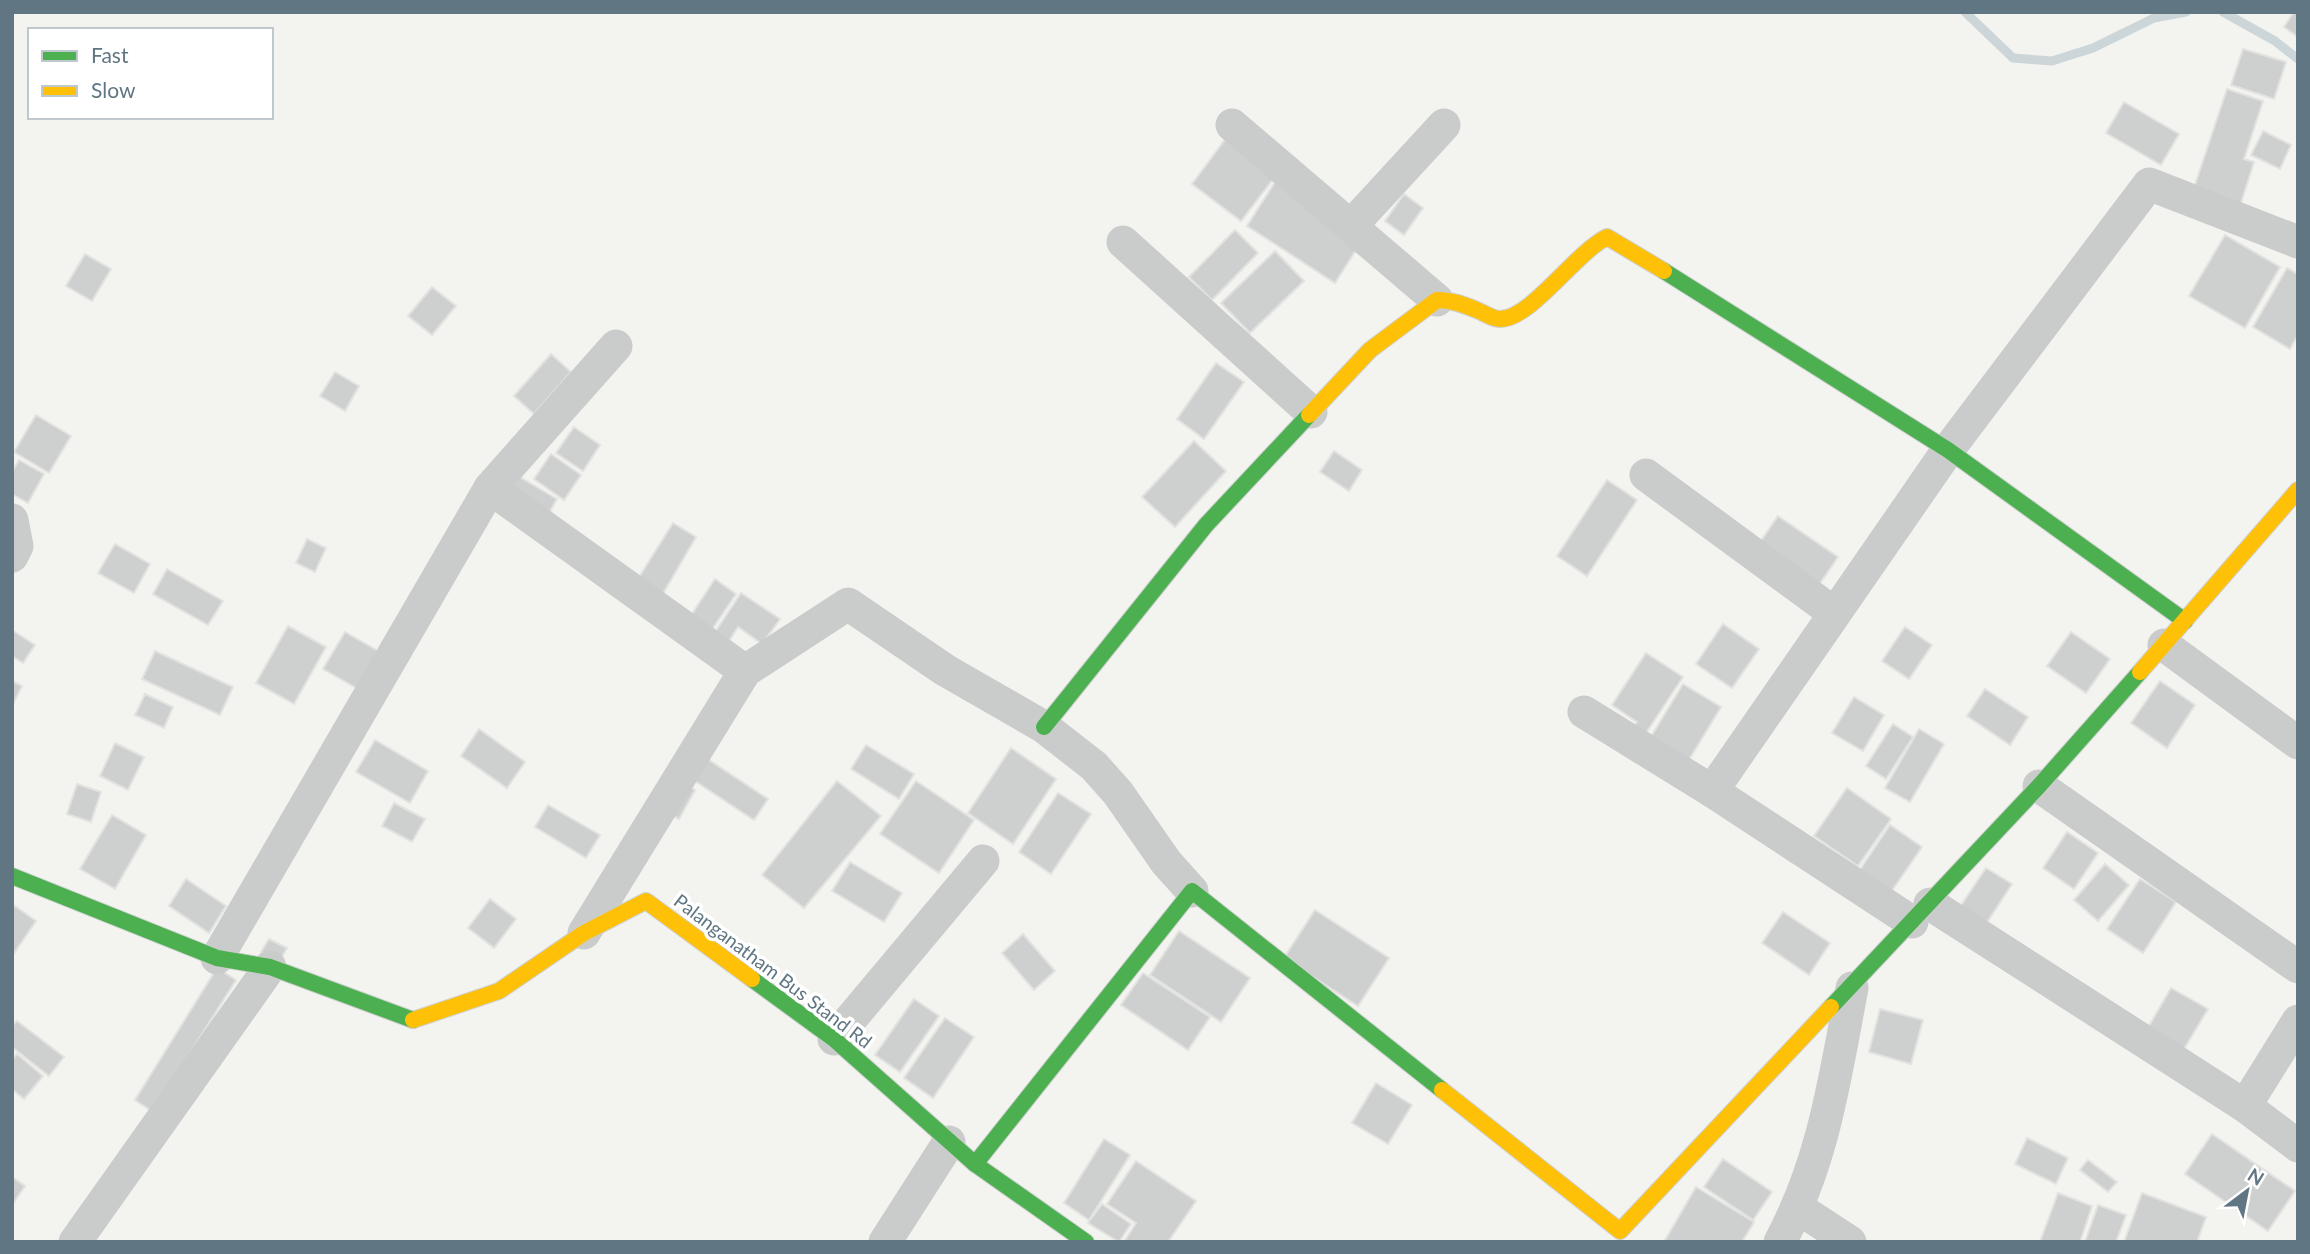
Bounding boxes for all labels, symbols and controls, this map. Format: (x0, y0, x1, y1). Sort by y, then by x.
legend (28, 28, 273, 119)
text: Fast (91, 42, 129, 67)
text: Slow (91, 77, 136, 102)
street label: Palanganatham Bus Stand Rd (670, 889, 877, 1053)
north arrow (2212, 1156, 2282, 1226)
text: N (2244, 1163, 2269, 1190)

